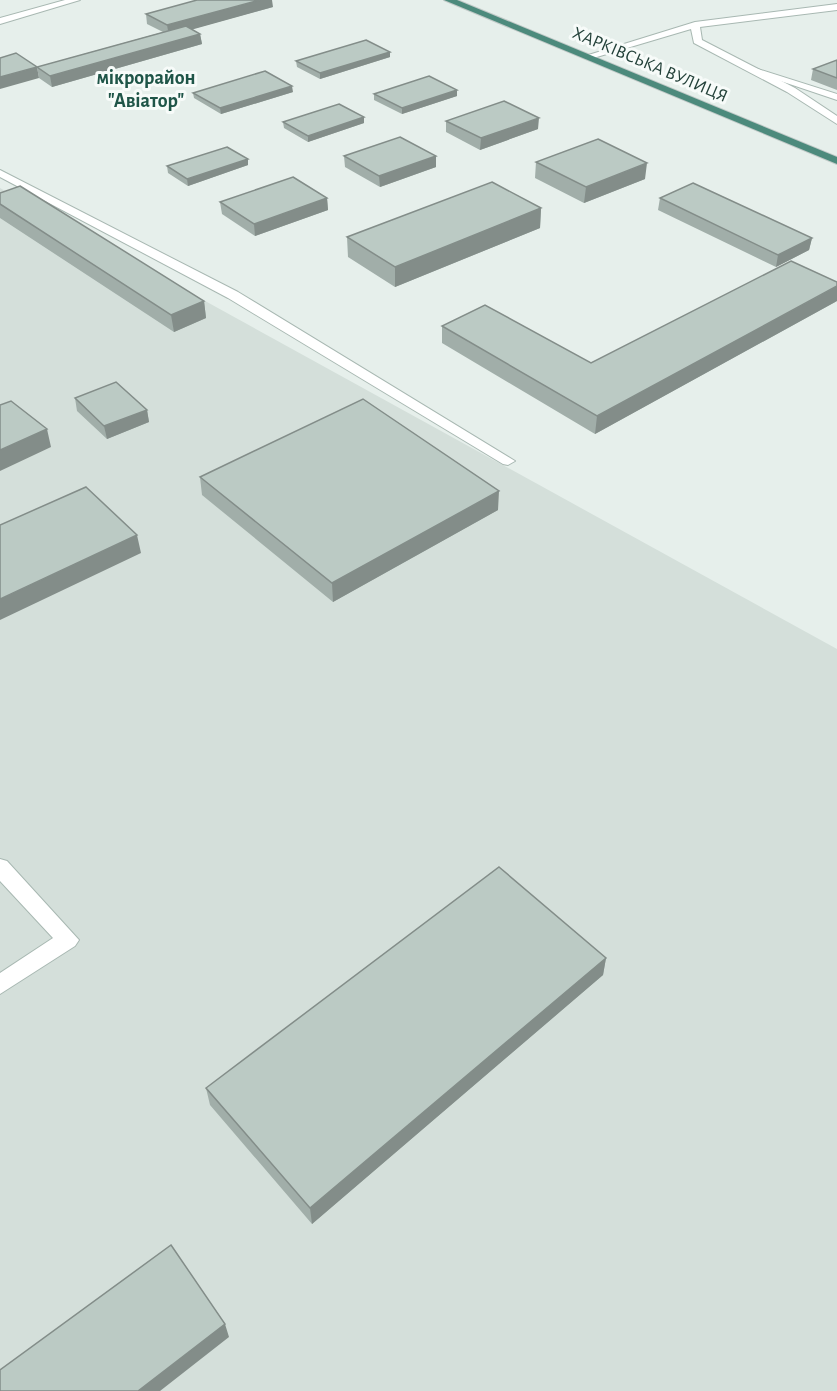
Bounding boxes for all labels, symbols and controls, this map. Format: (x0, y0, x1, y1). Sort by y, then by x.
street label: ХАРКІВСЬКА ВУЛИЦЯ (570, 24, 730, 106)
district label: мікрорайон "Авіатор" (96, 68, 196, 111)

